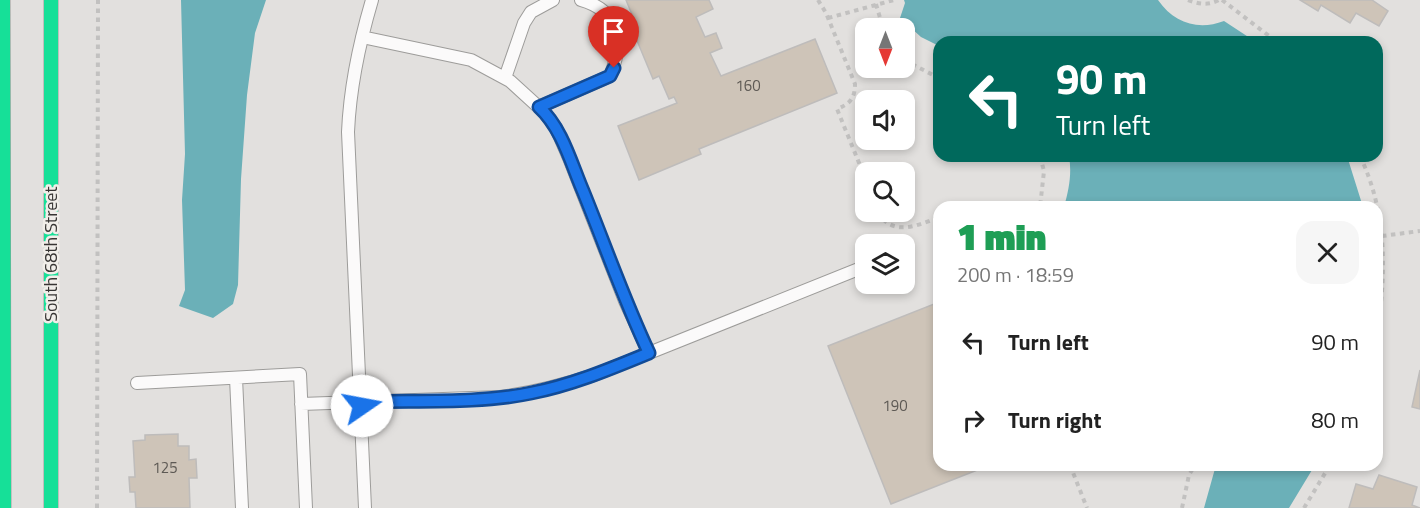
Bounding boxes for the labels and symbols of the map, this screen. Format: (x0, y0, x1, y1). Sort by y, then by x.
pin (588, 6, 639, 68)
north arrow (855, 18, 915, 78)
house number: 160 (735, 74, 761, 97)
street label: South 68th Street (37, 186, 64, 322)
position arrow (330, 374, 394, 438)
house number: 190 (882, 394, 908, 417)
house number: 125 (152, 456, 178, 479)

